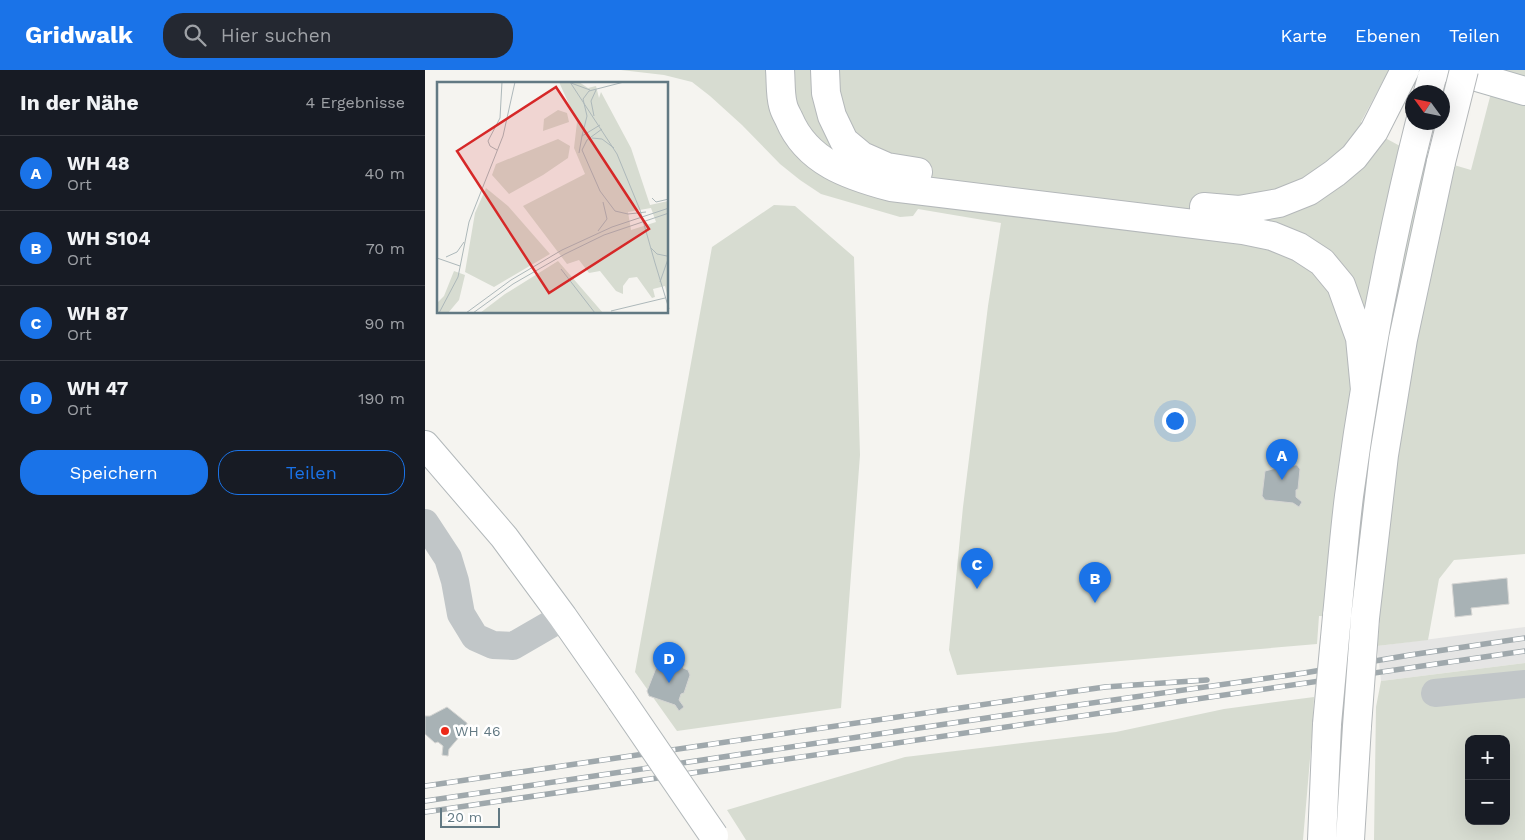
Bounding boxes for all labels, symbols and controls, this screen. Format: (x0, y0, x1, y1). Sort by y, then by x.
search box (163, 13, 513, 58)
text: Gridwalk (25, 21, 133, 49)
icon: search (181, 21, 209, 49)
text: Hier suchen (221, 24, 331, 47)
text: Karte (1281, 25, 1327, 46)
text: Ebenen (1355, 25, 1421, 46)
text: Teilen (1449, 25, 1500, 46)
inset map (437, 82, 669, 314)
north arrow (1405, 85, 1450, 130)
text: In der Nähe (20, 90, 139, 115)
text: 4 Ergebnisse (305, 93, 405, 112)
text: WH 48 (67, 152, 130, 175)
text: A (31, 164, 41, 183)
text: 40 m (365, 164, 405, 183)
text: Ort (67, 175, 92, 194)
text: WH S104 (67, 227, 150, 250)
text: B (31, 239, 41, 258)
text: 70 m (366, 239, 405, 258)
text: Ort (67, 250, 92, 269)
text: WH 87 (67, 302, 128, 325)
text: C (31, 314, 41, 333)
text: 90 m (364, 314, 405, 333)
text: Ort (67, 325, 92, 344)
text: WH 47 (67, 377, 128, 400)
text: D (30, 389, 42, 408)
text: 190 m (358, 389, 405, 408)
text: Ort (67, 400, 92, 419)
your location (1162, 408, 1188, 434)
pin: A (1266, 439, 1298, 480)
button: Speichern (20, 450, 208, 495)
button: Teilen (218, 450, 405, 495)
pin: C (961, 548, 993, 589)
pin: B (1079, 562, 1111, 603)
pin: D (653, 642, 685, 683)
place label: WH 46 (455, 723, 501, 739)
marker: WH 46 (439, 725, 451, 737)
map controls (1465, 735, 1510, 825)
button: + (1465, 735, 1510, 780)
button: − (1465, 780, 1510, 825)
scale bar (440, 805, 500, 828)
text: 20 m (447, 809, 482, 825)

